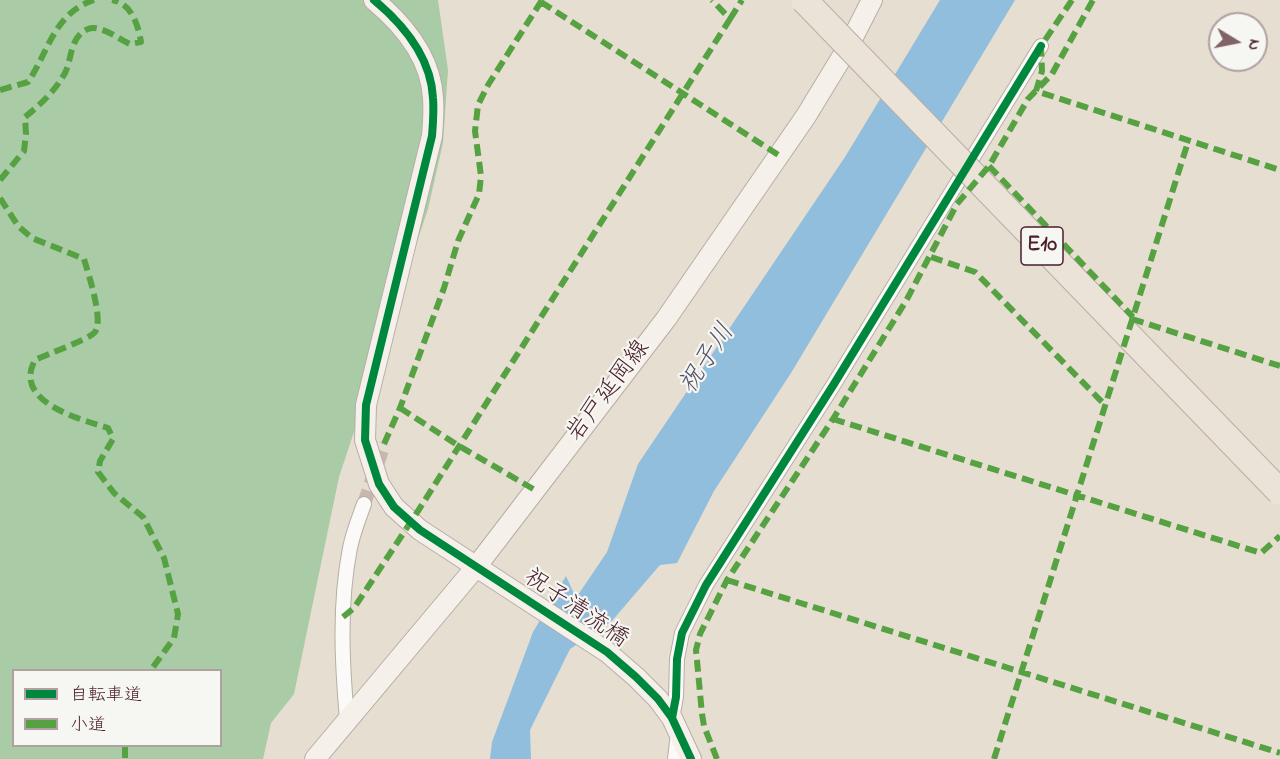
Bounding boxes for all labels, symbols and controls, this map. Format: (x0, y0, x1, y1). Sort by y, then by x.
north arrow (1208, 12, 1268, 72)
text: N (1241, 37, 1267, 52)
road number: E10 (1021, 227, 1063, 265)
water label: 祝子川 (675, 319, 743, 401)
street label: 岩戸延岡線 (562, 335, 658, 449)
street label: 祝子清流橋 (517, 565, 633, 655)
legend (12, 669, 222, 747)
text: 自転車道 (70, 683, 142, 709)
text: 小道 (70, 713, 106, 739)

